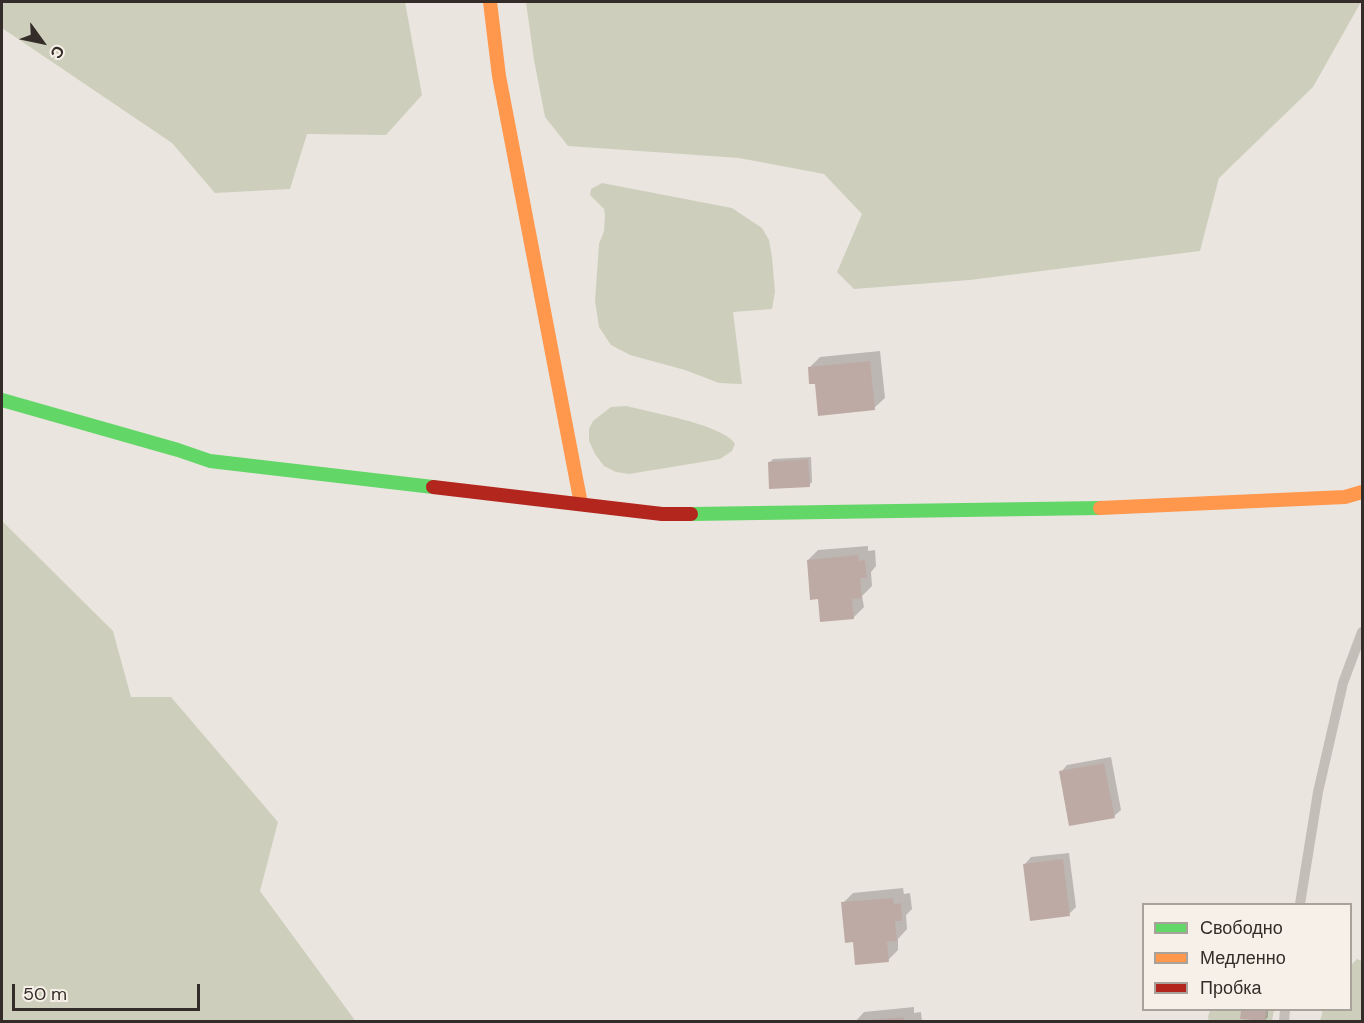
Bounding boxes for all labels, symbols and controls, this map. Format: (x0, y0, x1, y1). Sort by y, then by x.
north arrow (12, 12, 72, 72)
text: С (46, 42, 69, 63)
legend (1142, 903, 1352, 1011)
text: Свободно (1200, 916, 1283, 940)
text: Медленно (1200, 946, 1286, 970)
scale bar (15, 972, 202, 1010)
text: Пробка (1200, 976, 1262, 1000)
text: 50 m (23, 982, 67, 1006)

